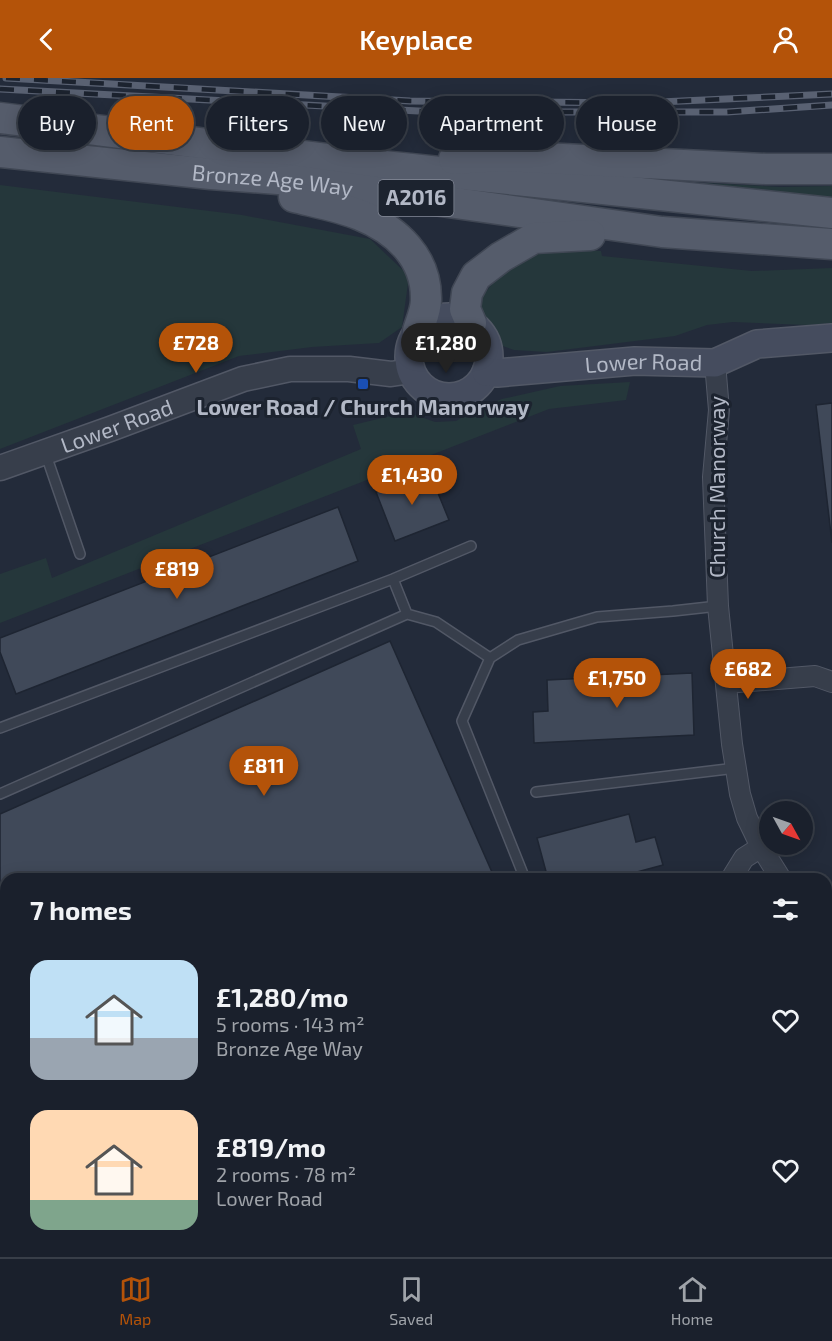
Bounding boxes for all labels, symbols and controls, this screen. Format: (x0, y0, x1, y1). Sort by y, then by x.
icon: back (30, 23, 63, 56)
text: Keyplace (359, 23, 473, 55)
icon: person (769, 23, 802, 56)
chip: Buy (18, 96, 96, 150)
chip: Rent (108, 96, 194, 150)
chip: Filters (206, 96, 309, 150)
chip: New (321, 96, 407, 150)
chip: Apartment (419, 96, 564, 150)
chip: House (576, 96, 678, 150)
street label: Bronze Age Way (191, 158, 355, 201)
road number: A2016 (378, 180, 454, 216)
pin: £728 (160, 323, 232, 374)
pin: £1,280 (397, 323, 495, 374)
text: £728 (173, 330, 219, 354)
text: £1,280 (415, 330, 477, 354)
street label: Lower Road (584, 347, 703, 377)
marker: Lower Road / Church Manorway (356, 377, 370, 391)
street label: Lower Road (57, 393, 176, 458)
place label: Lower Road / Church Manorway (196, 393, 530, 420)
street label: Church Manorway (703, 396, 729, 578)
pin: £1,430 (363, 455, 461, 506)
text: £1,430 (381, 462, 443, 486)
pin: £819 (141, 549, 213, 600)
text: £819 (155, 556, 199, 580)
pin: £682 (712, 649, 784, 700)
text: £682 (724, 656, 772, 680)
pin: £1,750 (568, 658, 666, 709)
text: £1,750 (588, 665, 646, 689)
pin: £811 (228, 746, 300, 797)
text: £811 (243, 753, 285, 777)
north arrow (759, 801, 813, 855)
map controls (759, 801, 813, 855)
icon: filters (769, 893, 802, 926)
text: 7 homes (30, 894, 132, 925)
text: £1,280/mo (216, 981, 348, 1012)
icon: home (78, 984, 150, 1056)
icon: heart (769, 1004, 802, 1037)
text: 5 rooms · 143 m² (216, 1012, 365, 1036)
text: Bronze Age Way (216, 1036, 363, 1060)
text: £819/mo (216, 1131, 326, 1162)
icon: home (78, 1134, 150, 1206)
icon: heart (769, 1154, 802, 1187)
text: 2 rooms · 78 m² (216, 1162, 356, 1186)
text: Lower Road (216, 1186, 323, 1210)
tab: Map (119, 1273, 152, 1328)
tab: Saved (389, 1273, 433, 1328)
tab: Home (671, 1273, 713, 1328)

